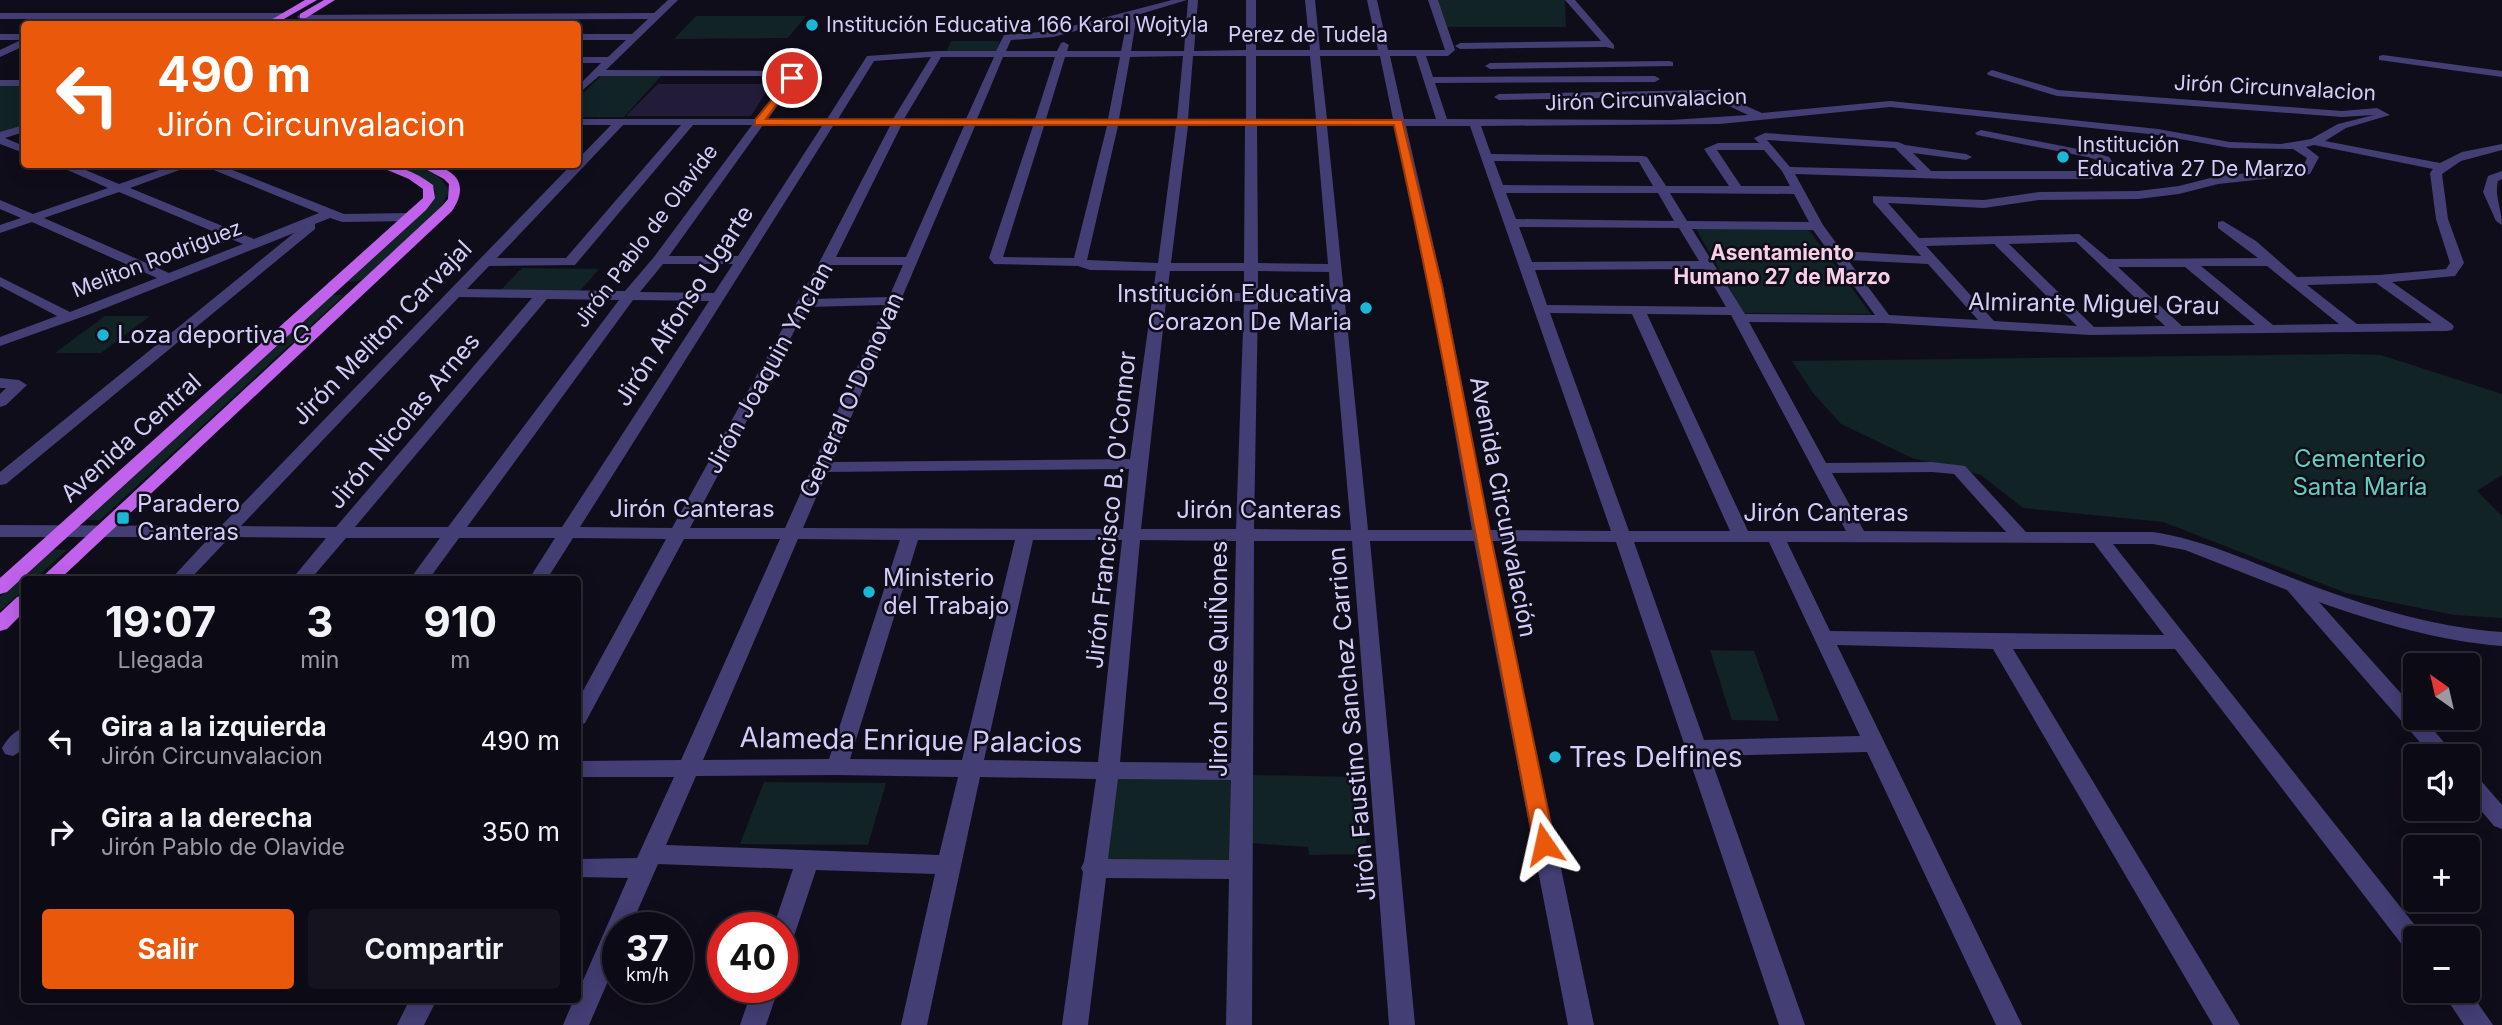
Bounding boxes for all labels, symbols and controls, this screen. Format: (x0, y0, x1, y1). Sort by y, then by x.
place label: Institución Educativa 166 Karol Wojtyla (826, 12, 1209, 37)
marker: Institución Educativa 166 Karol Wojtyla (804, 17, 820, 33)
street label: Perez de Tudela (1228, 22, 1388, 47)
text: 490 m (157, 45, 311, 104)
pin (762, 48, 822, 108)
icon: left (42, 49, 133, 140)
icon: arrive (773, 59, 811, 97)
street label: Jirón Circunvalacion (2173, 70, 2377, 105)
street label: Jirón Circunvalacion (1544, 83, 1748, 116)
text: Jirón Circunvalacion (157, 105, 466, 144)
place label: Institución Educativa 27 De Marzo (2077, 132, 2307, 181)
street label: Jirón Pablo de Olavide (569, 139, 723, 332)
marker: Institución Educativa 27 De Marzo (2055, 149, 2071, 165)
street label: Jirón Alfonso Ugarte (608, 200, 759, 412)
street label: Meliton Rodriguez (68, 215, 245, 302)
street label: Jirón Meliton Carvajal (286, 234, 478, 431)
district label: Asentamiento Humano 27 de Marzo (1674, 240, 1891, 289)
street label: Jirón Joaquin Ynclan (698, 257, 839, 479)
place label: Institución Educativa Corazon De Maria (1117, 279, 1352, 336)
street label: Almirante Miguel Grau (1968, 287, 2220, 320)
street label: General O'Donovan (793, 288, 910, 502)
marker: Institución Educativa Corazon De Maria (1358, 300, 1374, 316)
place label: Loza deportiva C (117, 320, 310, 349)
marker: Loza deportiva C (95, 327, 111, 343)
street label: Jirón Nicolas Arnes (321, 327, 486, 515)
street label: Jirón Francisco B. O'Connor (1079, 350, 1142, 670)
street label: Avenida Central (55, 367, 207, 508)
street label: Avenida Circunvalación (1464, 374, 1543, 640)
park label: Cementerio Santa María (2292, 444, 2428, 501)
place label: Paradero Canteras (137, 489, 240, 546)
street label: Jirón Canteras (609, 494, 775, 523)
street label: Jirón Canteras (1176, 495, 1342, 524)
street label: Jirón Canteras (1743, 498, 1909, 527)
marker: Paradero Canteras (115, 510, 131, 526)
street label: Jirón Jose QuiÑones (1204, 541, 1233, 777)
street label: Jirón Faustino Sanchez Carrion (1322, 546, 1381, 902)
place label: Ministerio del Trabajo (883, 563, 1010, 620)
marker: Ministerio del Trabajo (861, 584, 877, 600)
text: 19:07 (105, 596, 216, 647)
text: 3 (306, 596, 333, 647)
text: 910 (423, 596, 497, 647)
text: Llegada (118, 646, 204, 674)
text: min (300, 646, 339, 674)
text: m (450, 646, 470, 674)
north arrow (2403, 653, 2480, 730)
map controls (2403, 653, 2480, 1003)
text: Gira a la izquierda (101, 711, 327, 742)
street label: Alameda Enrique Palacios (739, 720, 1083, 760)
icon: left (42, 722, 80, 760)
text: 490 m (481, 725, 560, 756)
place label: Tres Delfines (1569, 740, 1743, 774)
text: Jirón Circunvalacion (101, 742, 323, 770)
button: sound (2403, 744, 2480, 821)
marker: Tres Delfines (1547, 749, 1563, 765)
text: Gira a la derecha (101, 802, 313, 833)
position arrow (1507, 807, 1581, 881)
icon: right (42, 813, 80, 851)
text: 350 m (482, 816, 560, 847)
text: Jirón Pablo de Olavide (101, 833, 345, 861)
button: + (2403, 835, 2480, 912)
button: Salir (42, 909, 294, 989)
button: Compartir (308, 909, 560, 989)
speed limit sign: 40 (707, 912, 798, 1003)
button: − (2403, 926, 2480, 1003)
text: 37 (626, 927, 669, 969)
text: km/h (626, 964, 669, 985)

